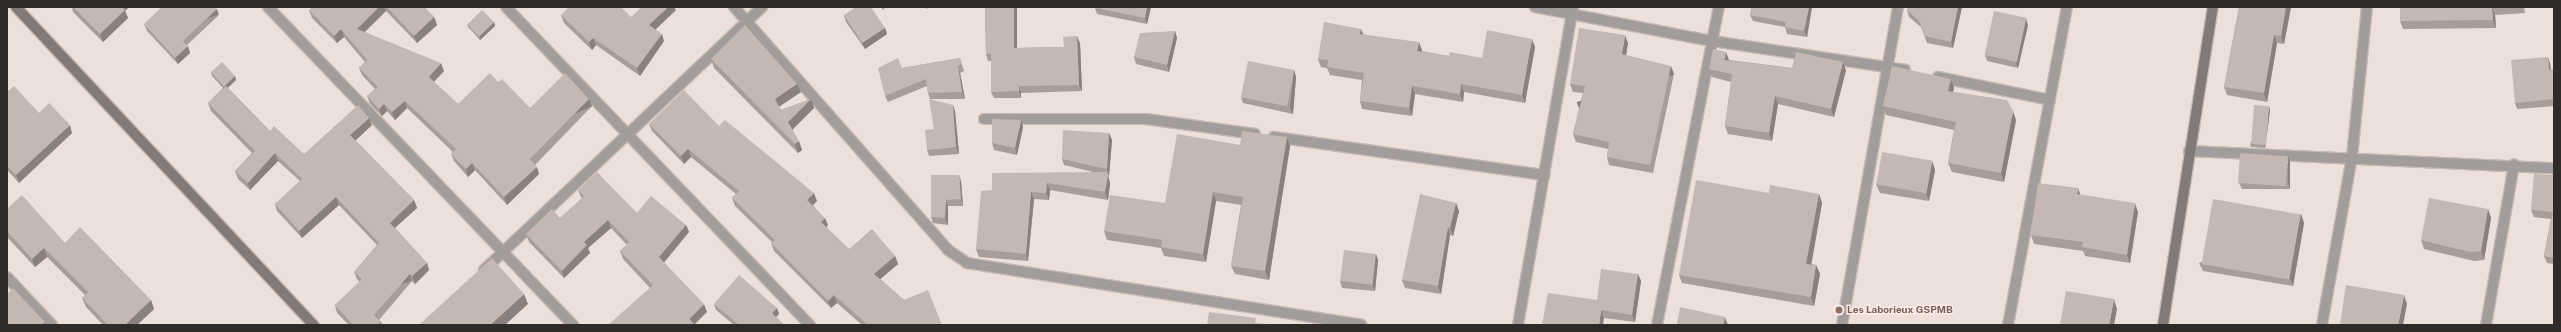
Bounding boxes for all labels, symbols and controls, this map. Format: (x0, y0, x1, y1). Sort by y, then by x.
place label: Les Laborieux GSPMB (1847, 304, 1953, 316)
marker: Les Laborieux GSPMB (1834, 305, 1844, 315)

